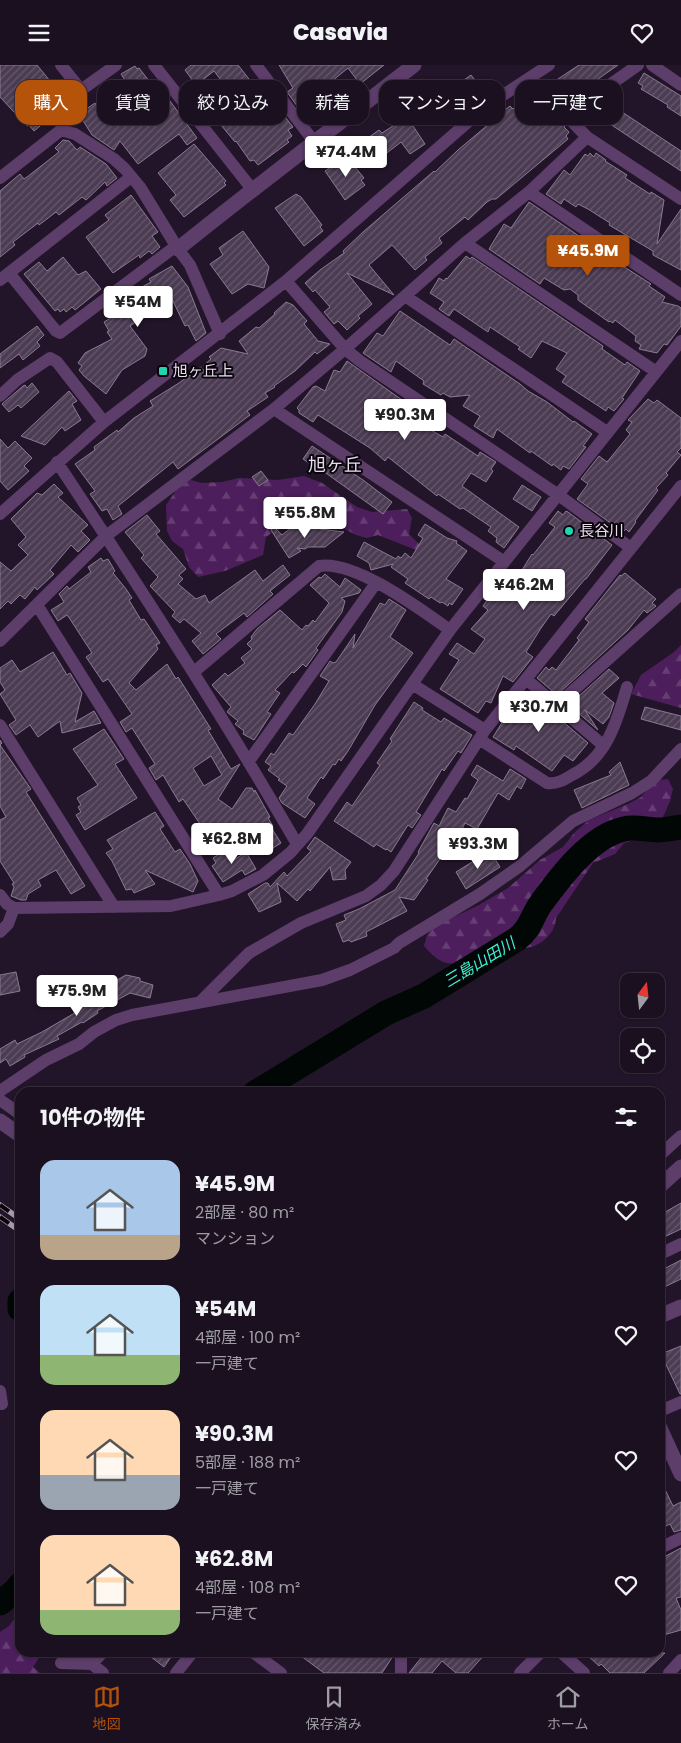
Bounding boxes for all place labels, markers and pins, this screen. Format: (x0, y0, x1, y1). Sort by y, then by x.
pin: ¥74.4M (305, 135, 387, 178)
pin: ¥45.9M (547, 235, 629, 277)
pin: ¥54M (108, 285, 168, 328)
place label: 旭ヶ丘上 (173, 360, 233, 381)
marker: 旭ヶ丘上 (157, 365, 169, 377)
pin: ¥90.3M (364, 399, 446, 441)
pin: ¥55.8M (264, 497, 346, 539)
place label: 長谷川 (579, 520, 624, 541)
marker: 長谷川 (563, 525, 575, 537)
pin: ¥46.2M (483, 569, 565, 611)
pin: ¥30.7M (498, 691, 580, 733)
pin: ¥62.8M (191, 823, 273, 865)
pin: ¥93.3M (437, 827, 519, 870)
pin: ¥75.9M (36, 975, 118, 1017)

